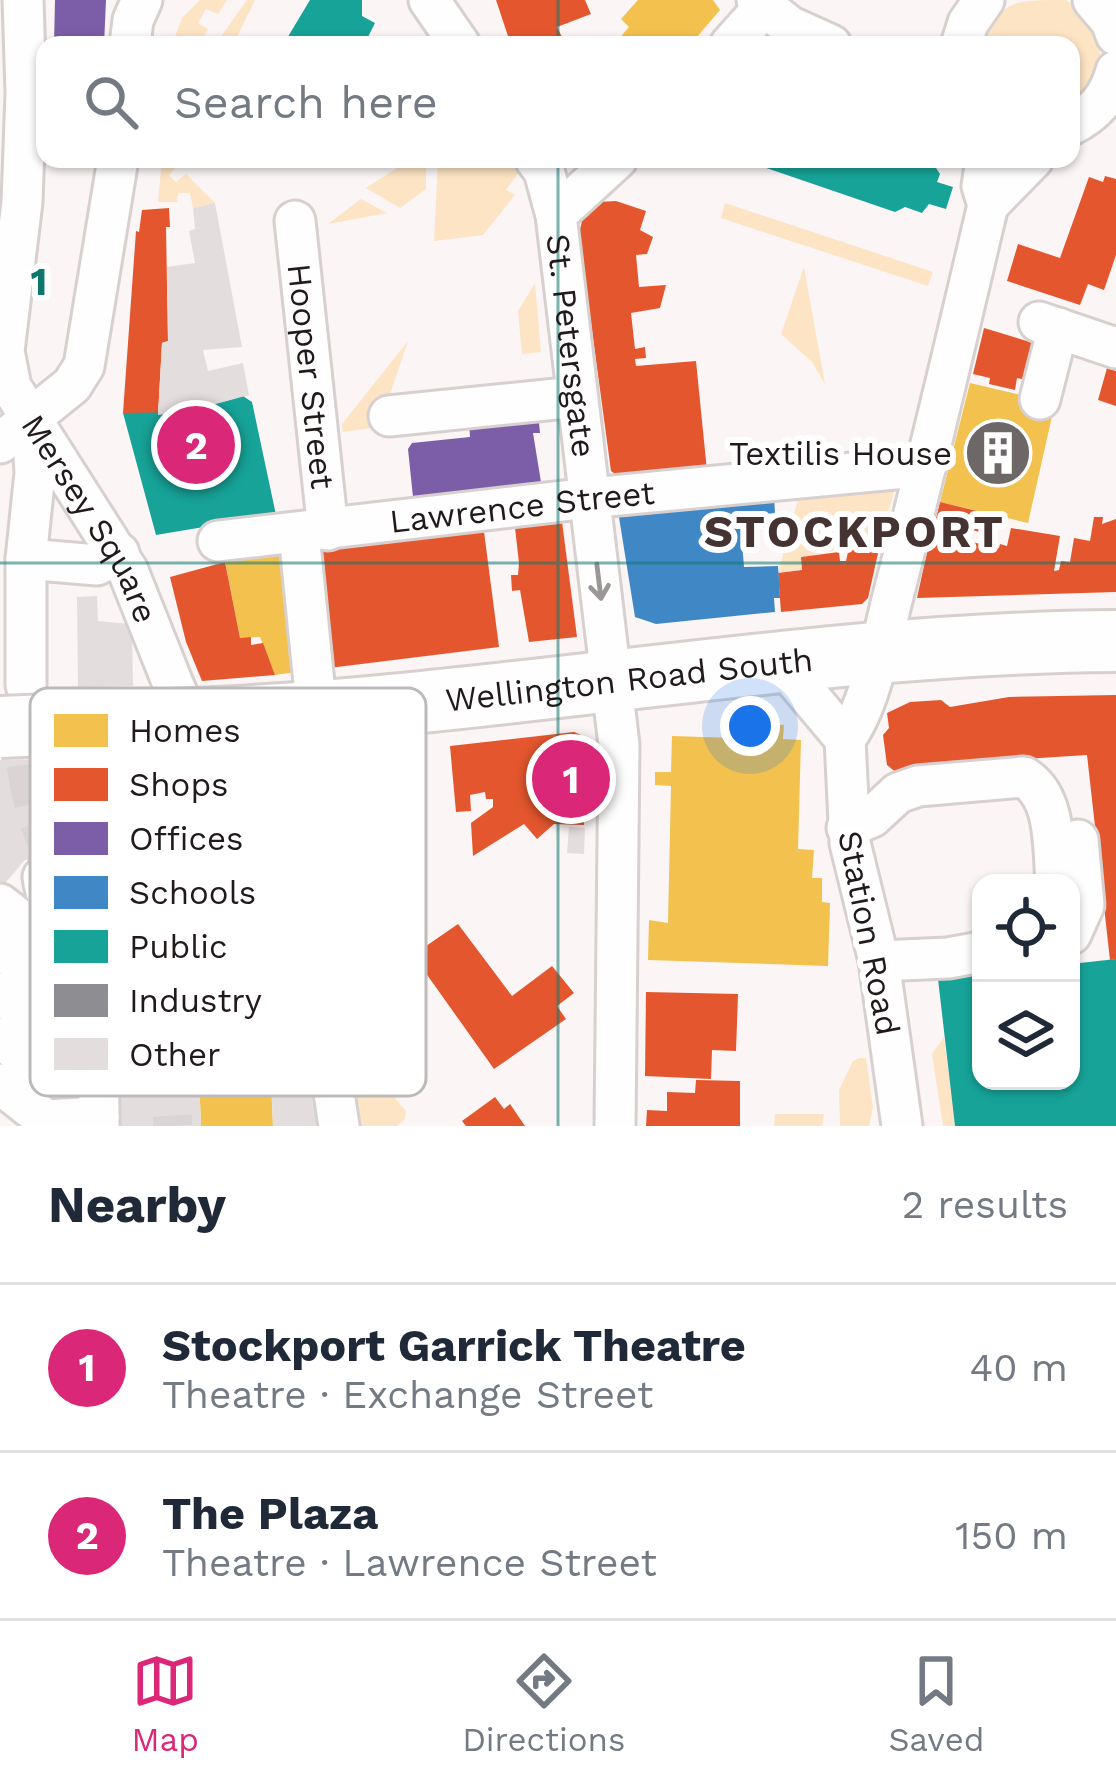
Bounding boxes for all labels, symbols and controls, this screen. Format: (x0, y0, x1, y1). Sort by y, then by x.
search box (36, 36, 1080, 168)
icon: search (78, 69, 144, 135)
text: Search here (174, 76, 438, 129)
street label: St. Petersgate (539, 231, 604, 459)
text: 1 (31, 259, 47, 304)
street label: Hooper Street (280, 261, 343, 491)
pin: 2 (157, 400, 235, 490)
street label: Mersey Square (14, 407, 166, 628)
building icon: Textilis House (963, 418, 1033, 488)
place label: Textilis House (729, 434, 952, 473)
street label: Lawrence Street (387, 472, 656, 540)
district label: STOCKPORT (704, 505, 1006, 558)
one-way arrow (588, 562, 611, 601)
street label: Wellington Road South (443, 639, 815, 719)
legend (30, 688, 426, 1096)
your location (720, 696, 780, 756)
text: Homes (129, 711, 241, 750)
pin: 1 (532, 734, 610, 824)
text: Shops (129, 765, 228, 804)
text: Offices (129, 819, 243, 858)
street label: Station Road (830, 827, 908, 1039)
text: Schools (129, 873, 256, 912)
map controls (972, 874, 1080, 1090)
button: locate (972, 874, 1080, 982)
text: Public (129, 927, 228, 966)
text: Industry (129, 981, 262, 1020)
button: layers (972, 982, 1080, 1090)
text: Other (129, 1035, 220, 1074)
text: Nearby (48, 1175, 226, 1234)
text: 2 results (902, 1182, 1068, 1227)
text: Stockport Garrick Theatre (162, 1319, 746, 1372)
text: 1 (79, 1345, 95, 1390)
text: 40 m (969, 1345, 1068, 1390)
text: Theatre · Exchange Street (162, 1372, 653, 1417)
text: The Plaza (162, 1487, 378, 1540)
text: 2 (75, 1513, 99, 1558)
text: 150 m (955, 1513, 1068, 1558)
text: Theatre · Lawrence Street (162, 1540, 657, 1585)
tab: Map (132, 1648, 199, 1759)
tab: Directions (462, 1648, 625, 1759)
tab: Saved (889, 1648, 984, 1759)

